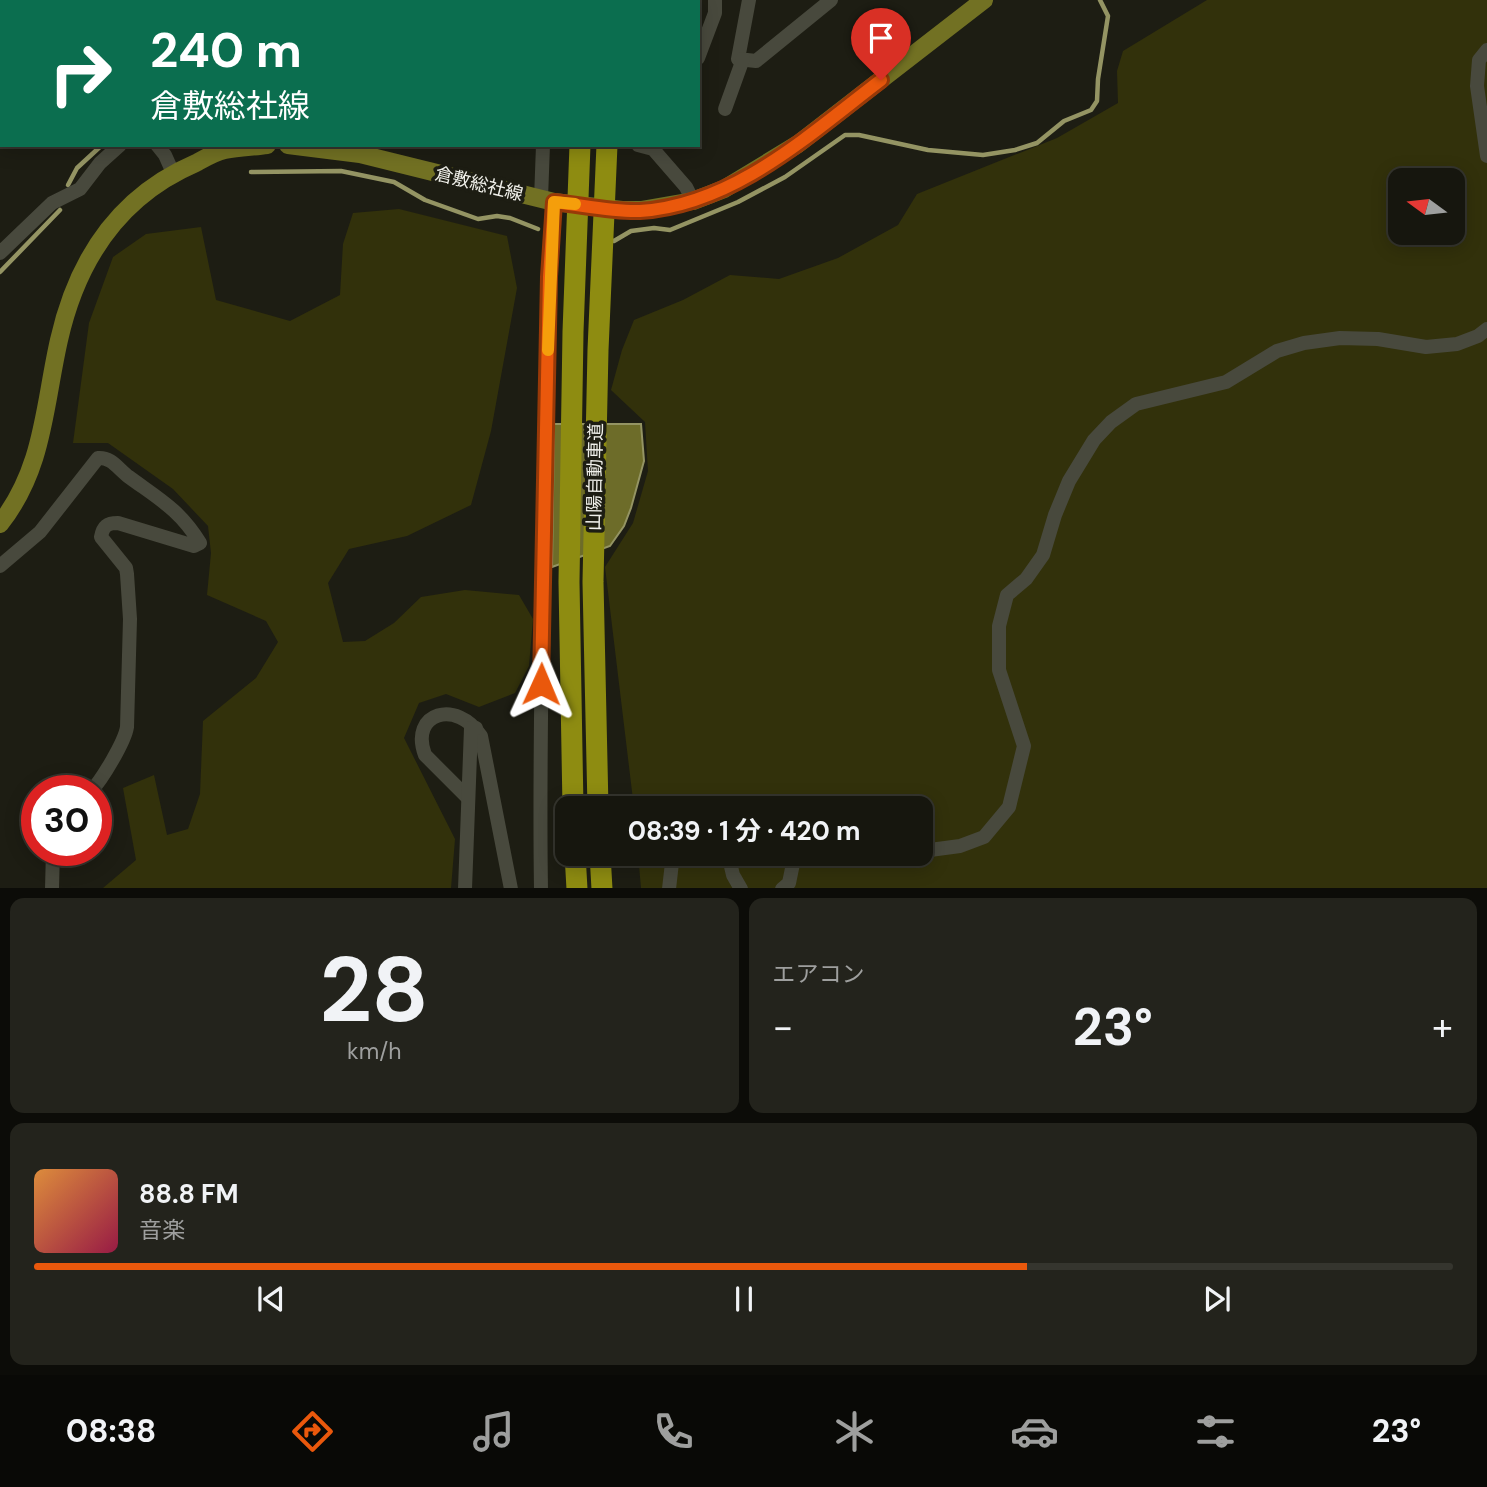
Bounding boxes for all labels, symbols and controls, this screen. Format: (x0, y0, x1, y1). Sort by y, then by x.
pin (851, 8, 911, 80)
text: 240 m (150, 18, 302, 82)
icon: arrive (862, 19, 900, 57)
icon: right (35, 28, 126, 119)
text: 倉敷総社線 (150, 85, 310, 127)
street label: 倉敷総社線 (432, 161, 526, 207)
north arrow (1388, 168, 1465, 245)
map controls (1388, 168, 1465, 245)
street label: 山陽自動車道 (582, 423, 608, 531)
position arrow (504, 647, 578, 721)
speed limit sign: 30 (21, 775, 112, 866)
text: 08:39 · 1 分 · 420 m (628, 814, 860, 848)
text: 28 (320, 931, 429, 1049)
text: エアコン (773, 959, 865, 989)
text: 23° (1073, 993, 1153, 1061)
text: − (773, 1002, 793, 1052)
text: + (1432, 1002, 1453, 1052)
text: km/h (347, 1036, 401, 1066)
text: 88.8 FM (139, 1177, 239, 1211)
text: 音楽 (139, 1215, 185, 1245)
icon: previous (252, 1280, 290, 1318)
icon: pause (725, 1280, 763, 1318)
icon: next (1198, 1280, 1236, 1318)
icon: directions (288, 1407, 337, 1456)
icon: music (469, 1407, 518, 1456)
icon: phone (649, 1407, 698, 1456)
icon: climate (830, 1407, 879, 1456)
icon: car (1010, 1407, 1059, 1456)
icon: filters (1191, 1407, 1240, 1456)
text: 08:38 (66, 1410, 156, 1452)
text: 23° (1372, 1410, 1421, 1452)

